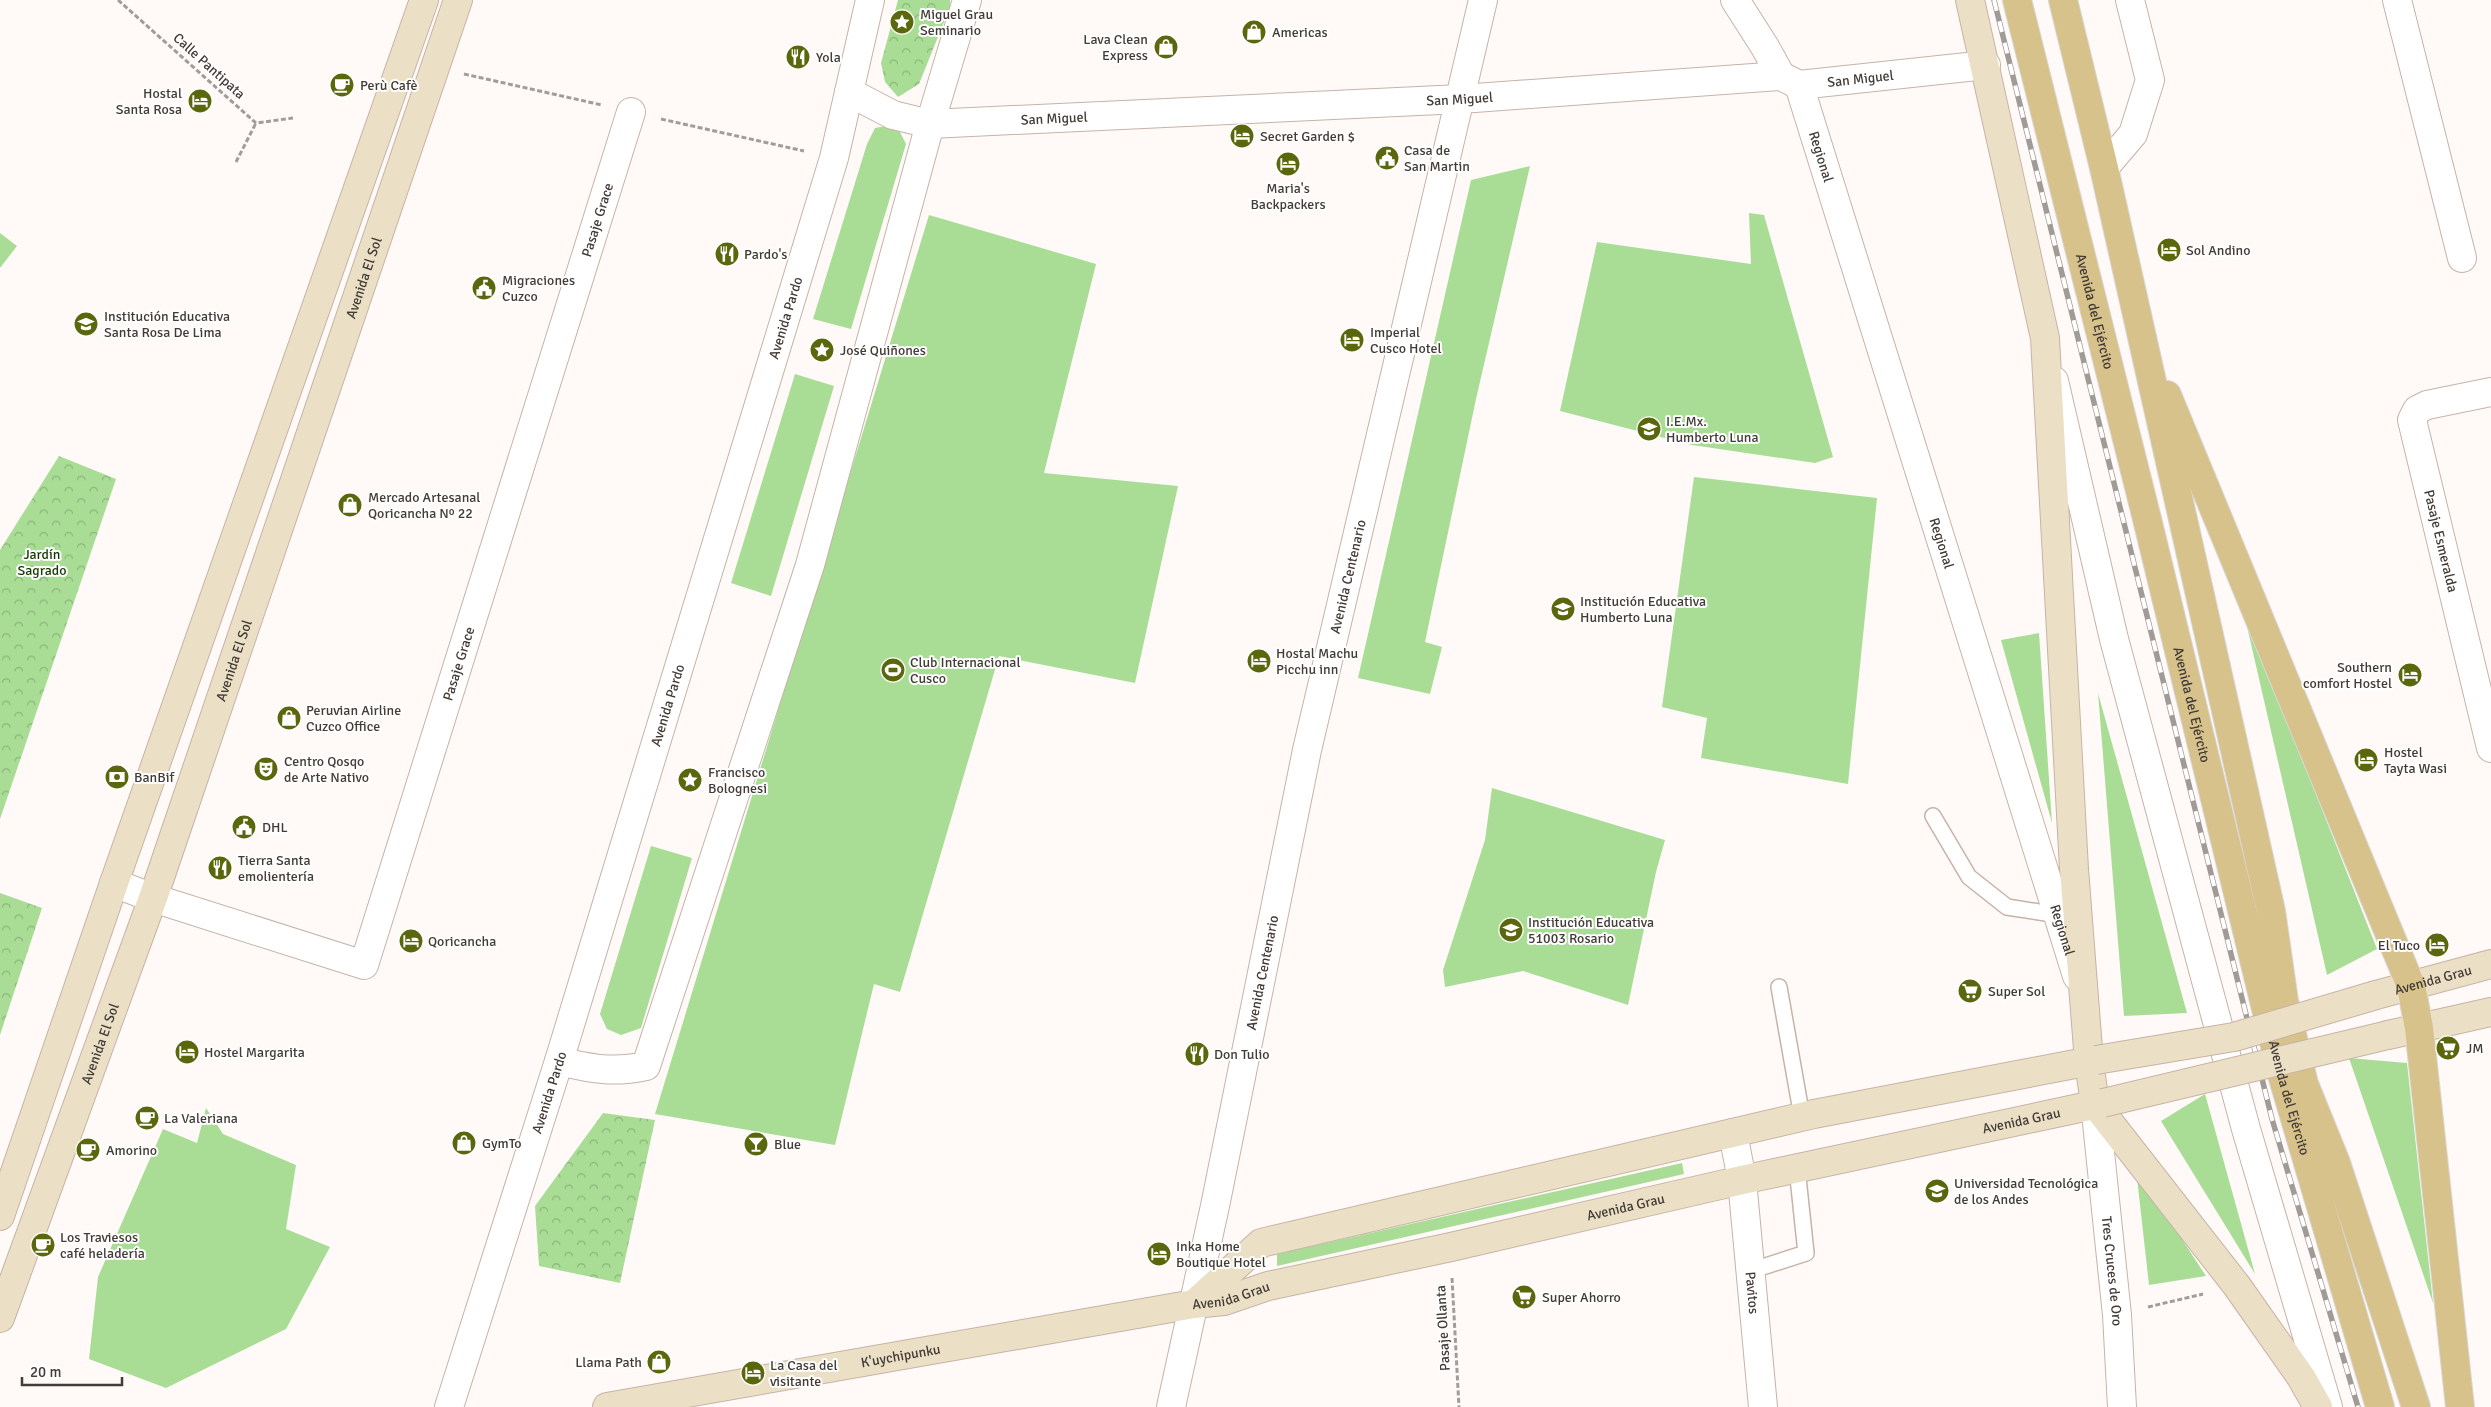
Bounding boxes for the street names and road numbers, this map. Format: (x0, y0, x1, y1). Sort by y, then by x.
street label: Calle Pantipata (169, 29, 249, 103)
street label: San Miguel (1826, 66, 1895, 90)
street label: San Miguel (1426, 88, 1494, 109)
street label: San Miguel (1020, 108, 1088, 128)
street label: Regional (1805, 129, 1837, 184)
street label: Pasaje Grace (578, 181, 617, 259)
street label: Avenida El Sol (342, 235, 385, 321)
street label: Avenida del Ejército (2072, 252, 2118, 371)
street label: Avenida Pardo (765, 275, 806, 361)
street label: Pasaje Esmeralda (2421, 488, 2462, 594)
street label: Regional (1926, 516, 1958, 571)
street label: Avenida Centenario (1326, 518, 1369, 635)
street label: Avenida El Sol (212, 617, 255, 703)
street label: Pasaje Grace (439, 624, 478, 703)
street label: Avenida del Ejército (2170, 645, 2214, 764)
street label: Avenida Pardo (647, 662, 688, 748)
street label: Regional (2047, 902, 2079, 957)
street label: Avenida Centenario (1242, 914, 1282, 1031)
street label: Avenida Grau (2392, 961, 2474, 998)
street label: Avenida El Sol (77, 1001, 122, 1086)
street label: Avenida del Ejército (2265, 1039, 2314, 1157)
street label: Avenida Pardo (528, 1049, 570, 1136)
street label: Avenida Grau (1981, 1104, 2062, 1137)
street label: Avenida Grau (1585, 1190, 1666, 1224)
street label: Tres Cruces de Oro (2098, 1215, 2126, 1326)
street label: Pavitos (1742, 1271, 1763, 1315)
street label: Avenida Grau (1191, 1278, 1272, 1313)
street label: Pasaje Ollanta (1432, 1285, 1454, 1371)
street label: K'uychipunku (859, 1340, 942, 1371)

